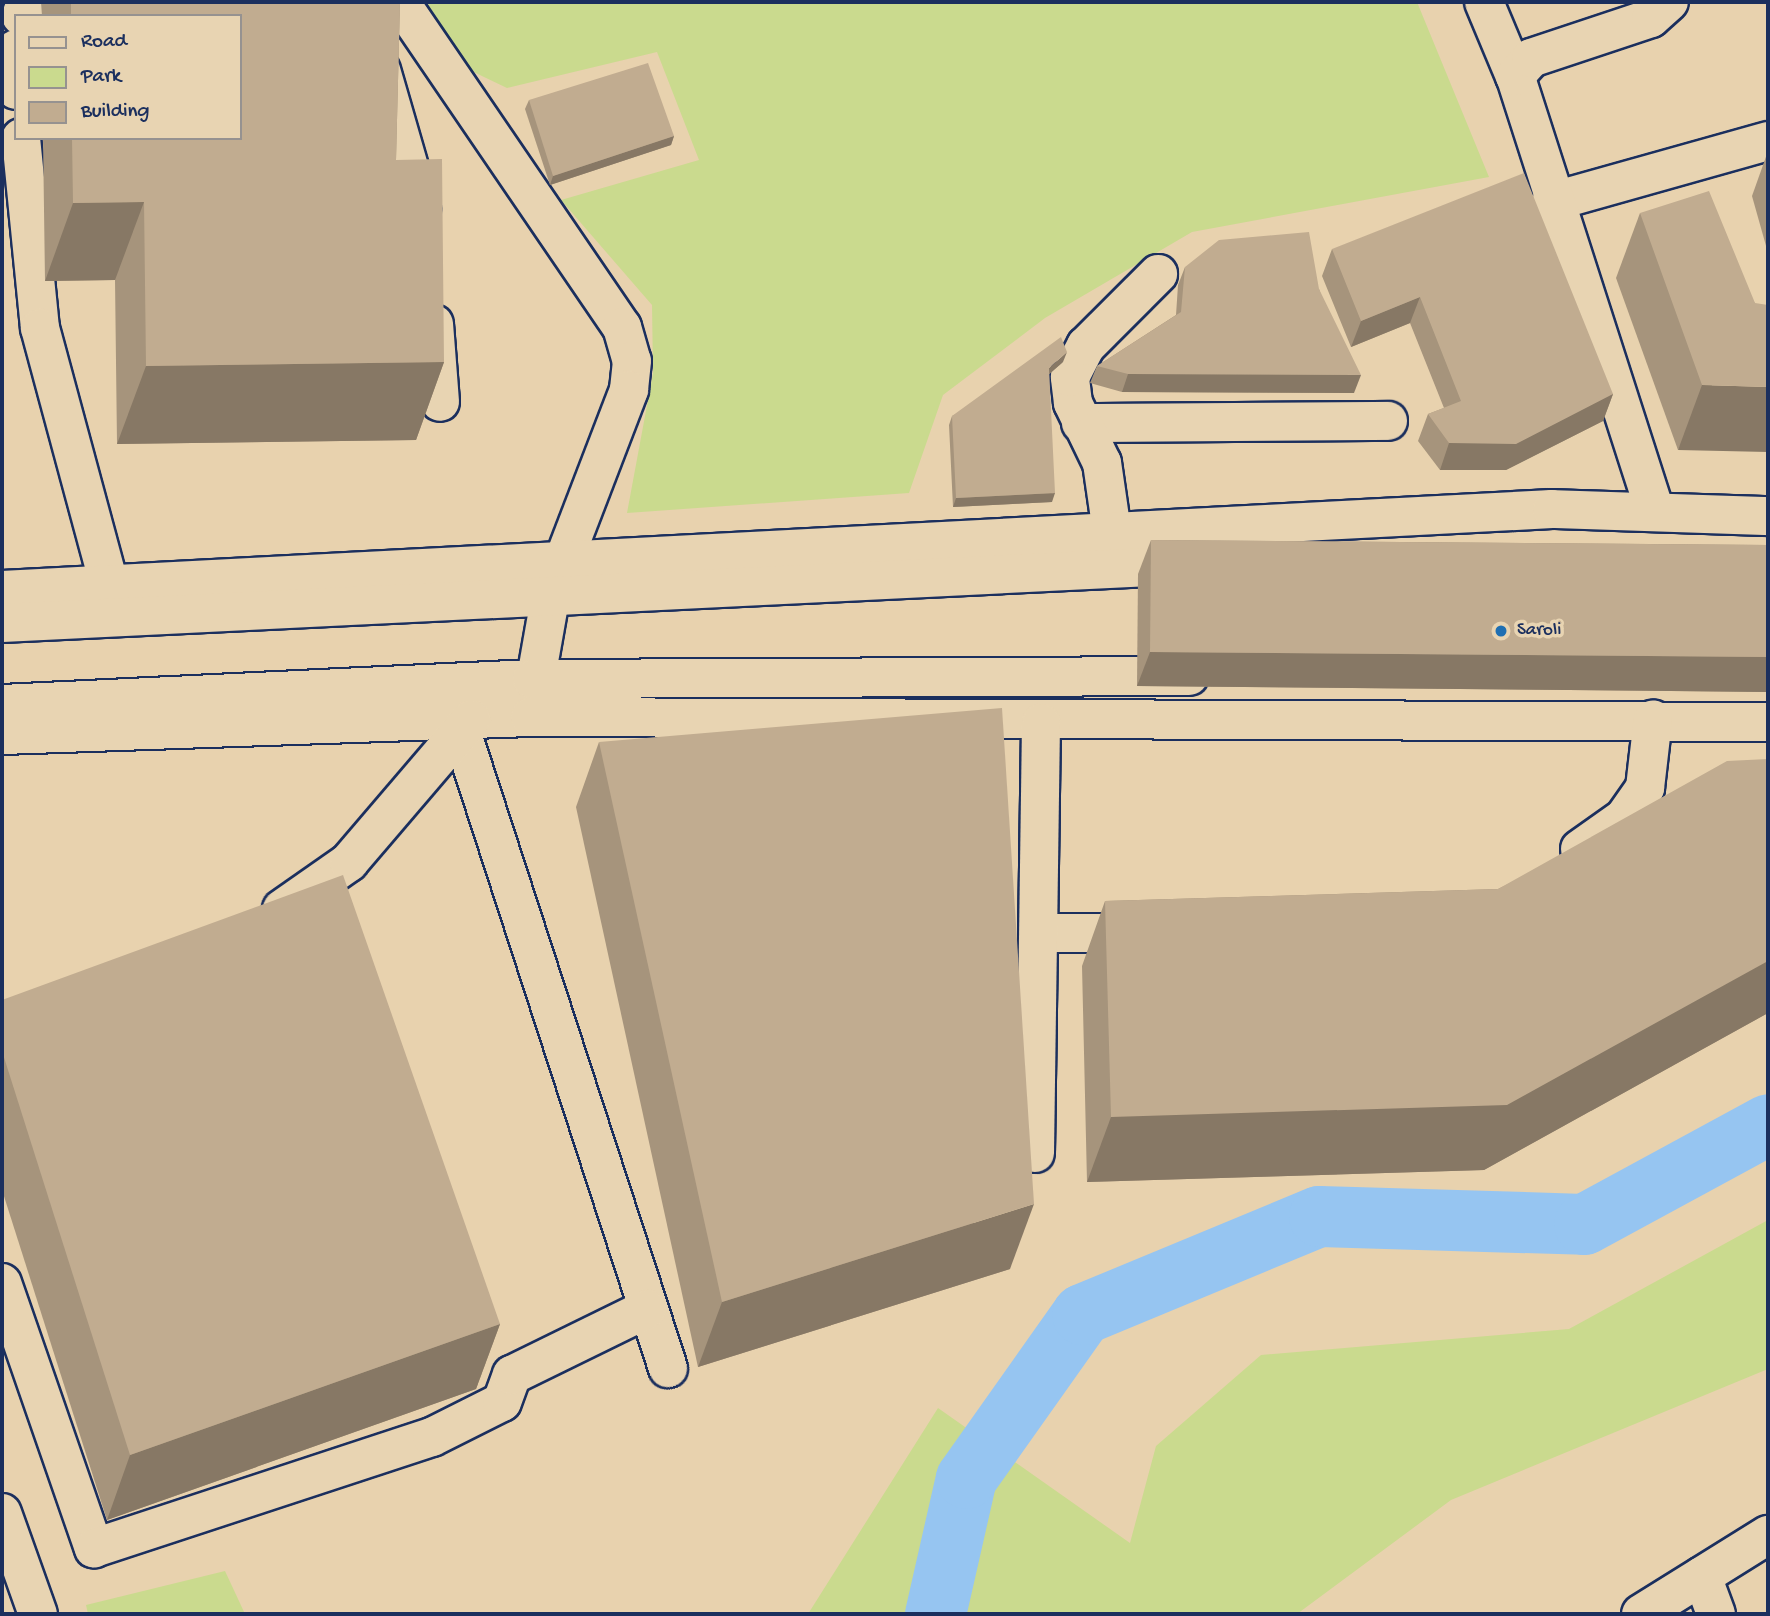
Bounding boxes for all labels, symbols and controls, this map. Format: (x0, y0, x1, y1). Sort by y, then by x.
legend (14, 14, 242, 140)
text: Road (81, 30, 127, 55)
text: Park (81, 65, 121, 90)
text: Building (81, 100, 150, 125)
place label: Saroli (1517, 620, 1561, 642)
marker: Saroli (1491, 621, 1511, 641)

